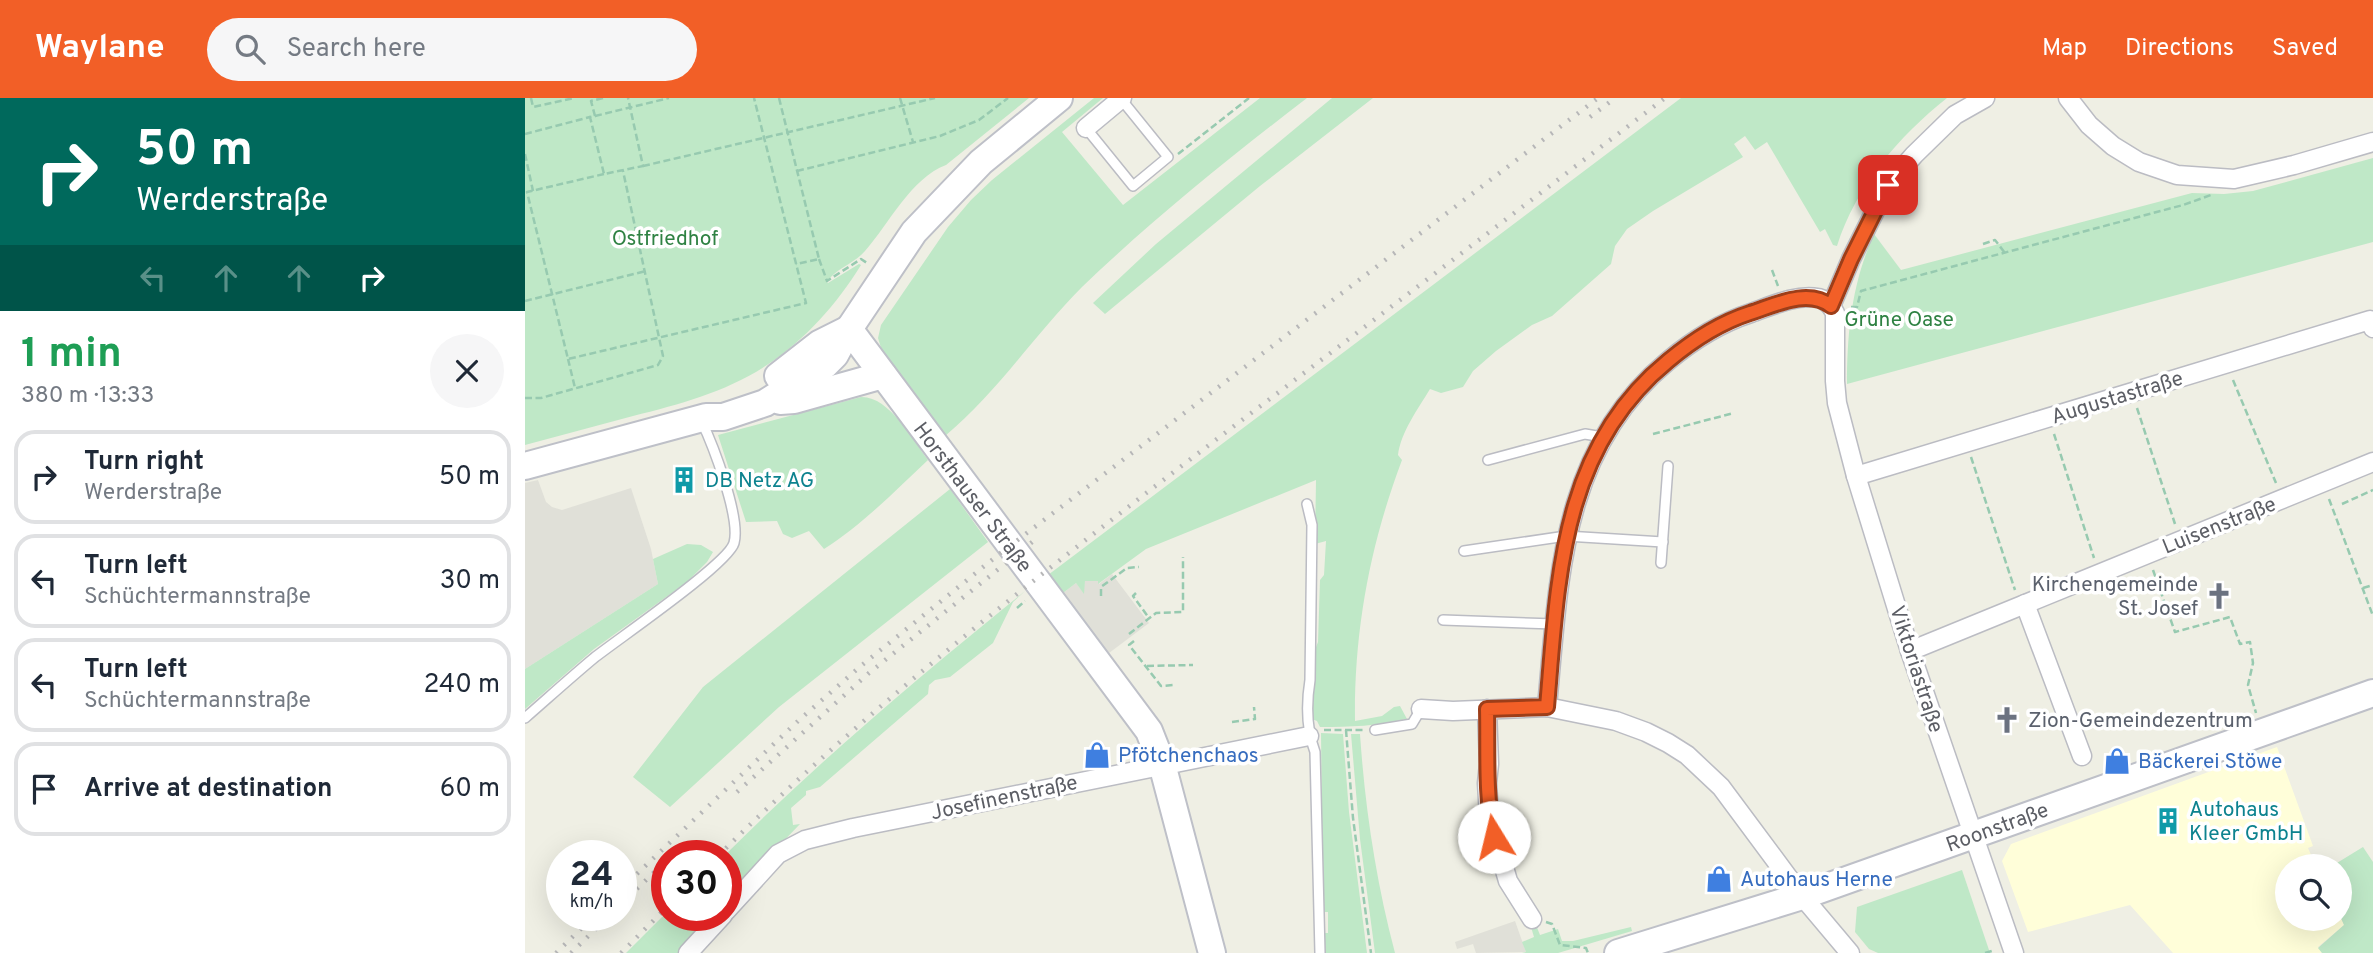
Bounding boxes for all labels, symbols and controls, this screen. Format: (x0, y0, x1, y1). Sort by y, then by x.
search box (207, 18, 697, 81)
text: Waylane (35, 28, 165, 70)
icon: search (231, 30, 269, 68)
text: Search here (287, 33, 426, 66)
text: Map (2042, 34, 2087, 64)
text: Directions (2125, 34, 2234, 64)
text: Saved (2272, 34, 2338, 64)
text: 50 m (136, 121, 253, 183)
icon: right (21, 126, 112, 217)
pin (1858, 155, 1918, 215)
icon: arrive (1869, 166, 1907, 204)
text: Werderstraße (136, 182, 328, 222)
park label: Ostfriedhof (612, 226, 718, 253)
icon: left (134, 259, 172, 297)
icon: ahead (207, 259, 245, 297)
icon: ahead (280, 259, 318, 297)
icon: right (353, 259, 391, 297)
park label: Grüne Oase (1844, 307, 1954, 334)
text: 1 min (21, 329, 122, 382)
button: close (430, 334, 504, 408)
street label: Augustastraße (2048, 366, 2187, 431)
text: 380 m · 13:33 (21, 382, 154, 411)
street label: Horsthauser Straße (906, 417, 1037, 579)
text: Turn right (84, 446, 204, 479)
icon: right (25, 458, 63, 496)
text: 50 m (439, 461, 500, 494)
building icon: DB Netz AG (669, 465, 699, 495)
place label: DB Netz AG (705, 468, 814, 495)
text: Werderstraße (84, 479, 222, 508)
street label: Luisenstraße (2159, 491, 2280, 561)
text: Turn left (84, 550, 188, 583)
icon: left (25, 562, 63, 600)
text: 30 m (440, 565, 500, 598)
place label: Kirchengemeinde St. Josef (2032, 572, 2198, 623)
church icon: Kirchengemeinde St. Josef (2204, 581, 2234, 611)
text: Schüchtermannstraße (84, 583, 311, 612)
street label: Viktoriastraße (1882, 602, 1949, 736)
text: Turn left (84, 654, 188, 687)
icon: left (25, 666, 63, 704)
text: 240 m (423, 669, 500, 702)
text: Schüchtermannstraße (84, 687, 311, 716)
church icon: Zion-Gemeindezentrum (1992, 705, 2022, 735)
place label: Zion-Gemeindezentrum (2028, 708, 2253, 735)
shop icon: Pfötchenchaos (1082, 740, 1112, 770)
place label: Pfötchenchaos (1118, 743, 1259, 770)
shop icon: Bäckerei Stöwe (2102, 746, 2132, 776)
place label: Bäckerei Stöwe (2138, 749, 2282, 776)
icon: arrive (25, 770, 63, 808)
street label: Josefinenstraße (928, 770, 1080, 827)
text: Arrive at destination (84, 773, 332, 806)
text: 60 m (440, 773, 500, 806)
street label: Roonstraße (1942, 797, 2053, 859)
place label: Autohaus Kleer GmbH (2189, 797, 2303, 848)
position arrow (1457, 800, 1531, 874)
building icon: Autohaus Kleer GmbH (2153, 806, 2183, 836)
speed limit sign: 30 (651, 840, 742, 931)
text: 24 (570, 854, 613, 898)
map controls (2275, 854, 2352, 931)
button: search (2275, 854, 2352, 931)
shop icon: Autohaus Herne (1704, 864, 1734, 894)
place label: Autohaus Herne (1740, 867, 1893, 894)
text: km/h (570, 891, 613, 914)

